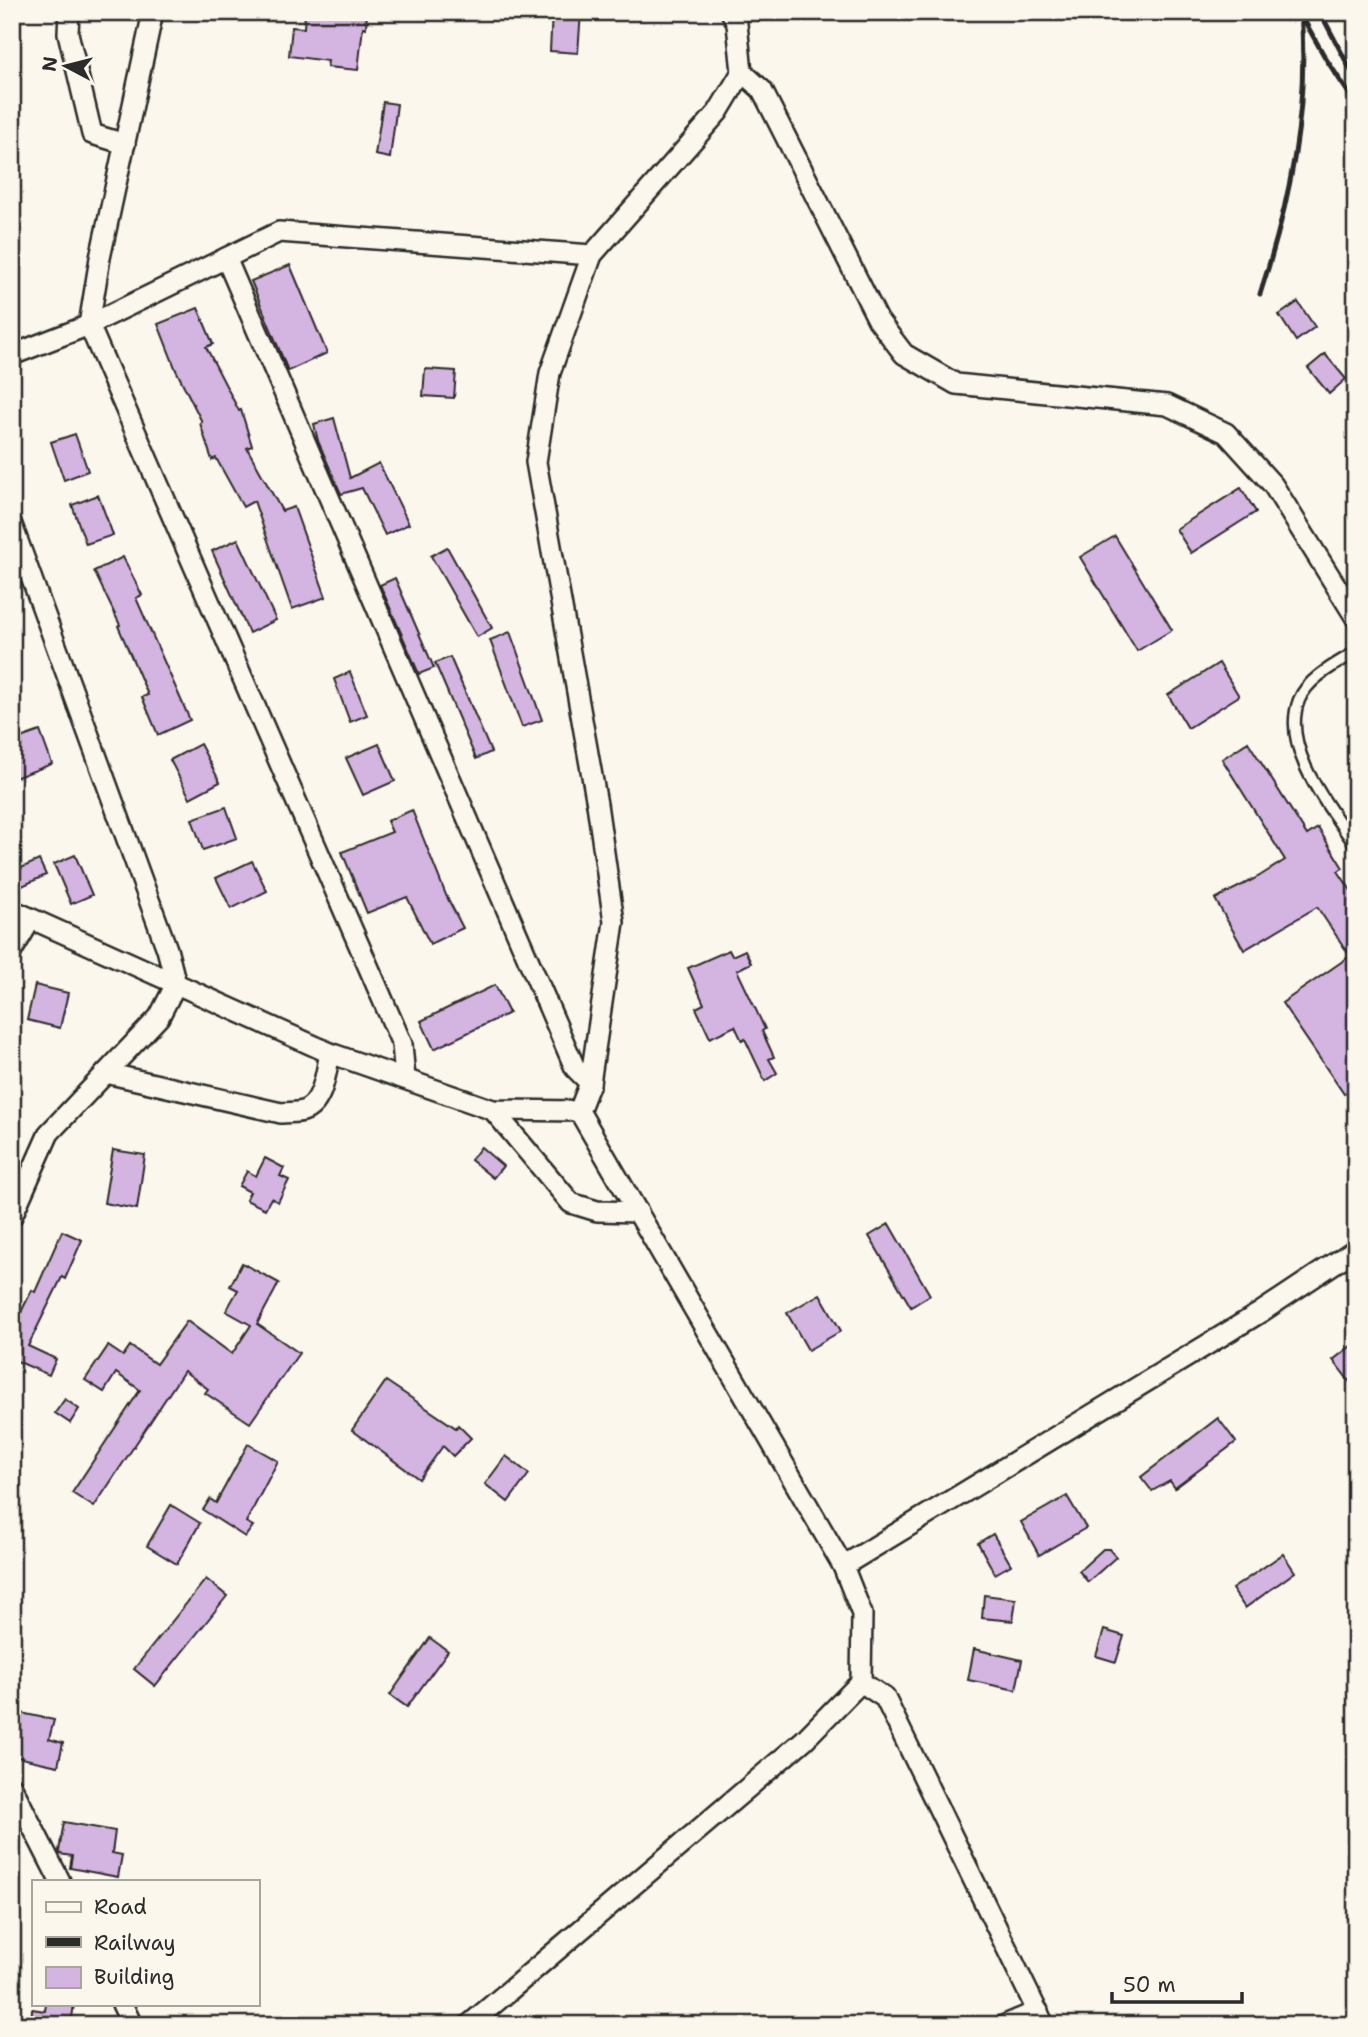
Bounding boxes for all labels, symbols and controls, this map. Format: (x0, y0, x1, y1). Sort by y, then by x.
north arrow (32, 32, 102, 102)
text: N (36, 55, 63, 73)
legend (32, 1880, 259, 2006)
text: Road (94, 1893, 147, 1921)
text: Railway (94, 1929, 176, 1957)
scale bar (1112, 1960, 1242, 2004)
text: Building (94, 1963, 174, 1991)
text: 50 m (1123, 1971, 1176, 1999)

